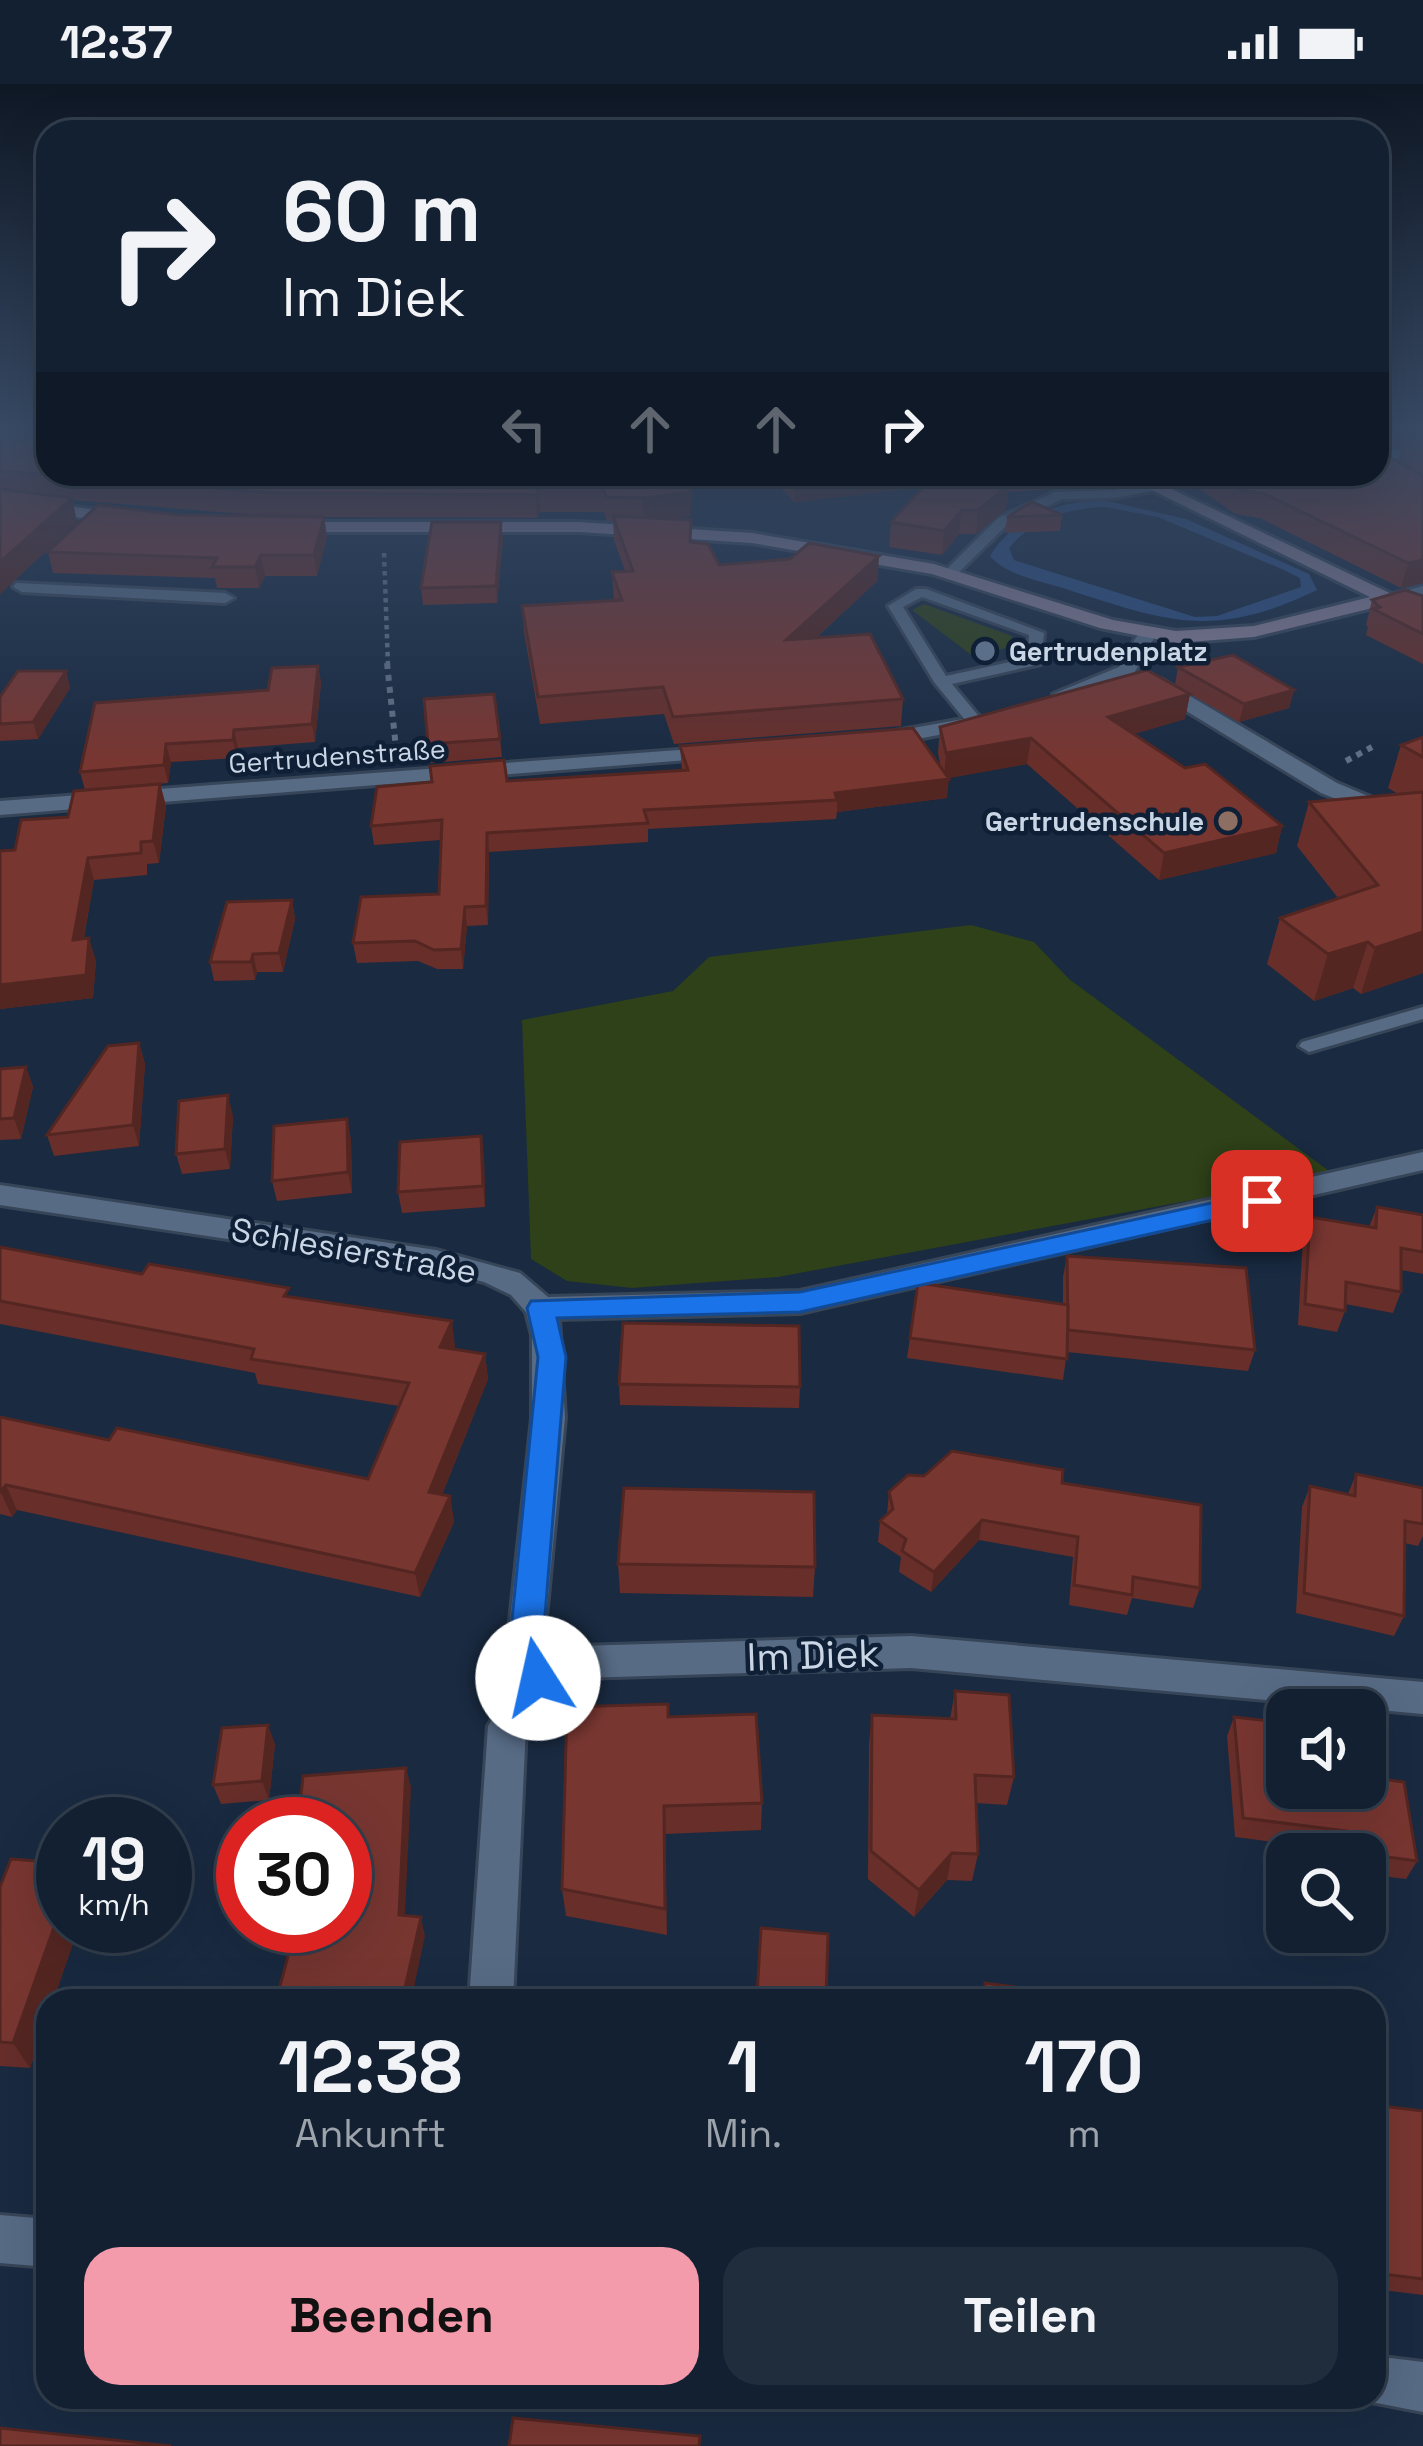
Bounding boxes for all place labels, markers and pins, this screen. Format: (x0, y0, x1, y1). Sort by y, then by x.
place label: Gertrudenplatz (1009, 634, 1208, 669)
marker: Gertrudenplatz (972, 638, 998, 664)
place label: Gertrudenschule (985, 804, 1204, 839)
marker: Gertrudenschule (1215, 808, 1241, 834)
pin (1211, 1150, 1313, 1252)

